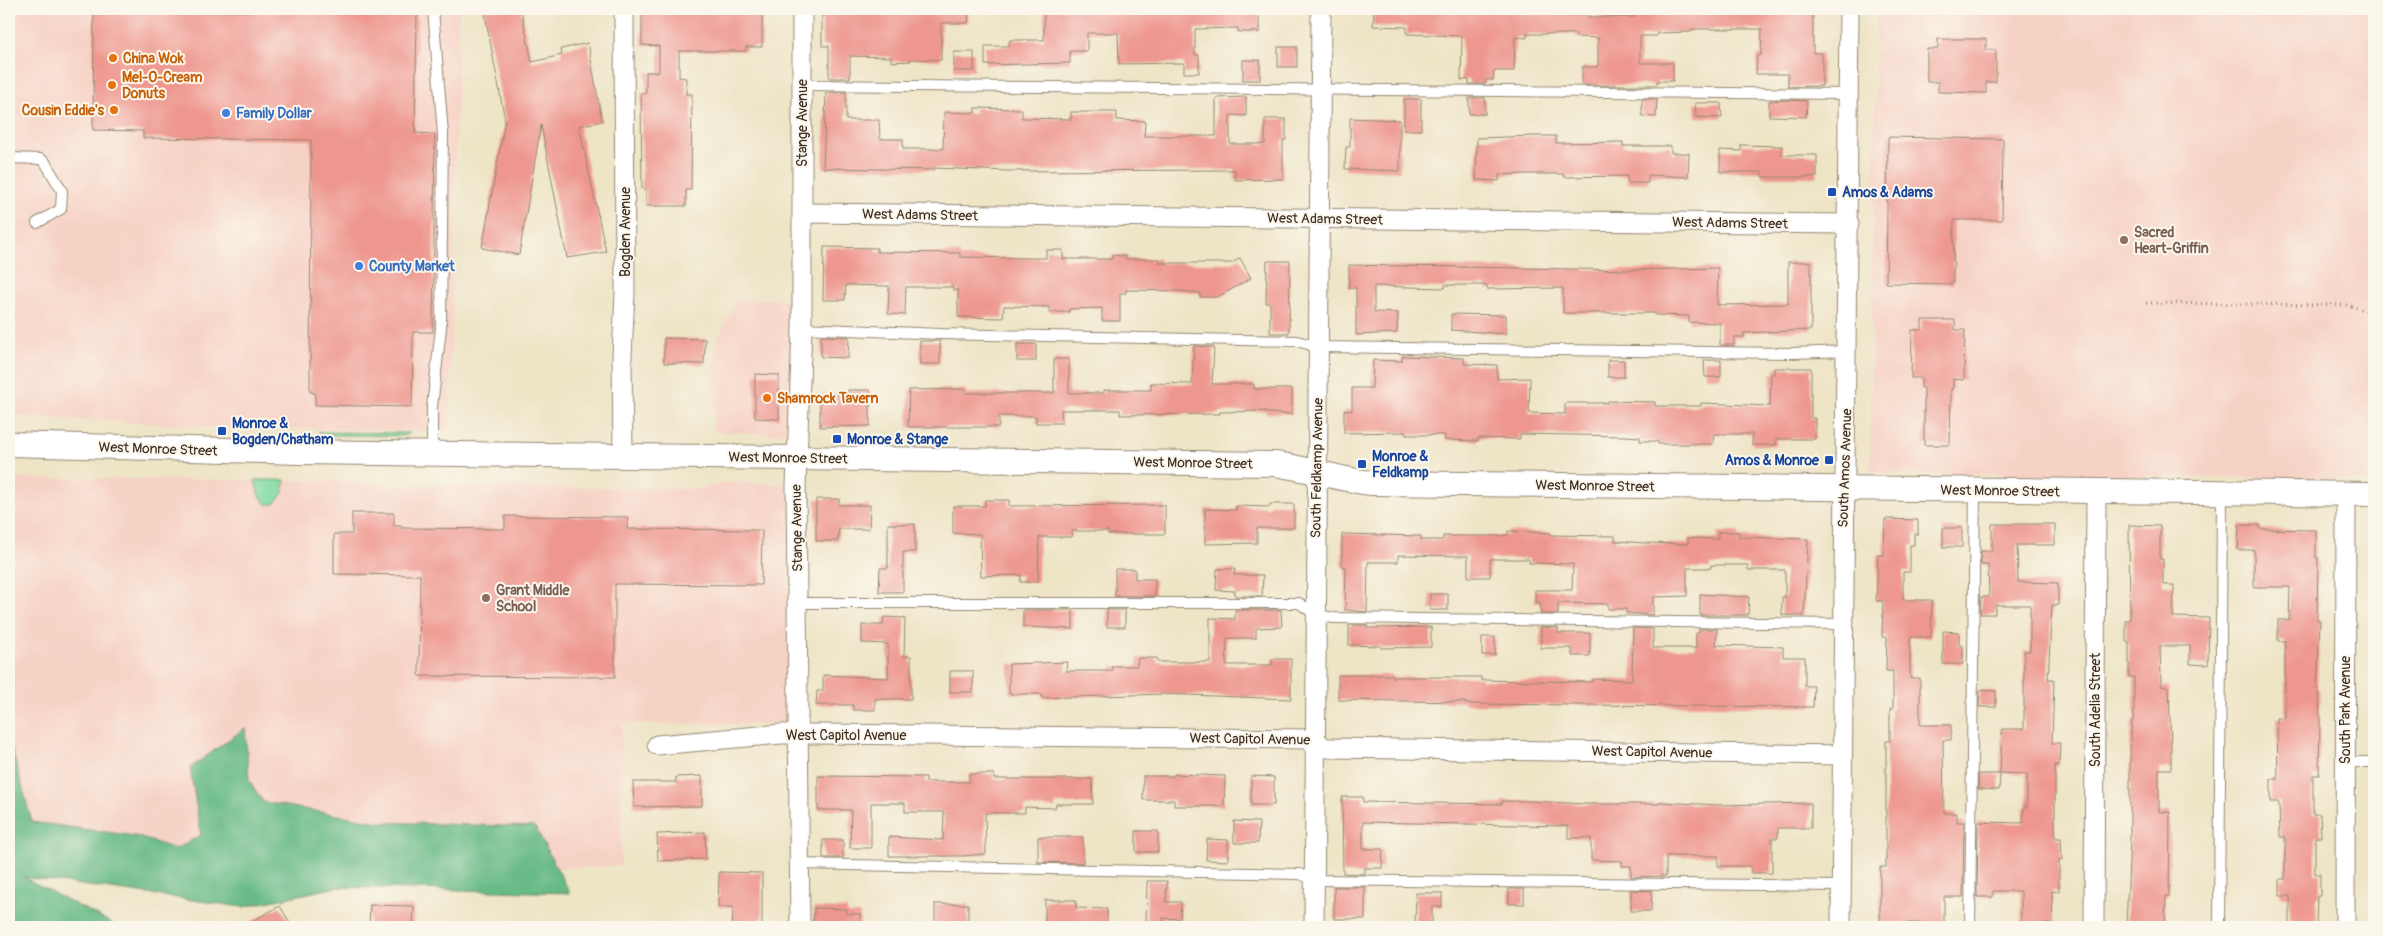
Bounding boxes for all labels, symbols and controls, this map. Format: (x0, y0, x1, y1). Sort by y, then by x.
place label: China Wok (123, 50, 184, 67)
marker: China Wok (107, 52, 119, 64)
place label: Mel-O-Cream Donuts (122, 69, 203, 102)
marker: Mel-O-Cream Donuts (106, 79, 118, 91)
street label: Stange Avenue (794, 79, 811, 167)
place label: Cousin Eddie's (22, 102, 105, 119)
marker: Cousin Eddie's (108, 104, 120, 116)
place label: Family Dollar (236, 105, 313, 122)
marker: Family Dollar (220, 107, 232, 119)
place label: Amos & Adams (1842, 184, 1934, 201)
marker: Amos & Adams (1826, 186, 1838, 198)
street label: Bogden Avenue (617, 187, 634, 277)
street label: West Adams Street (862, 205, 978, 225)
street label: West Adams Street (1267, 209, 1383, 229)
street label: West Adams Street (1672, 213, 1788, 233)
place label: Sacred Heart-Griffin (2134, 224, 2209, 257)
marker: Sacred Heart-Griffin (2118, 234, 2130, 246)
place label: County Market (369, 258, 455, 275)
marker: County Market (353, 260, 365, 272)
place label: Shamrock Tavern (777, 390, 879, 407)
marker: Shamrock Tavern (761, 392, 773, 404)
street label: South Feldkamp Avenue (1307, 398, 1327, 538)
street label: South Amos Avenue (1834, 408, 1856, 528)
place label: Monroe & Bogden/Chatham (232, 415, 334, 448)
marker: Monroe & Bogden/Chatham (216, 425, 228, 437)
place label: Monroe & Stange (847, 431, 949, 448)
marker: Monroe & Stange (831, 433, 843, 445)
street label: West Monroe Street (98, 438, 218, 460)
street label: West Monroe Street (728, 448, 848, 468)
place label: Monroe & Feldkamp (1372, 448, 1429, 481)
place label: Amos & Monroe (1725, 452, 1820, 469)
street label: West Monroe Street (1133, 453, 1253, 473)
marker: Amos & Monroe (1823, 454, 1835, 466)
marker: Monroe & Feldkamp (1356, 458, 1368, 470)
street label: West Monroe Street (1535, 476, 1655, 496)
street label: West Monroe Street (1940, 481, 2060, 501)
street label: Stange Avenue (788, 484, 806, 572)
place label: Grant Middle School (496, 582, 570, 615)
marker: Grant Middle School (480, 592, 492, 604)
street label: South Adelia Street (2087, 652, 2104, 767)
street label: South Park Avenue (2337, 656, 2354, 764)
street label: West Capitol Avenue (786, 727, 906, 744)
street label: West Capitol Avenue (1190, 729, 1311, 749)
street label: West Capitol Avenue (1592, 742, 1713, 762)

